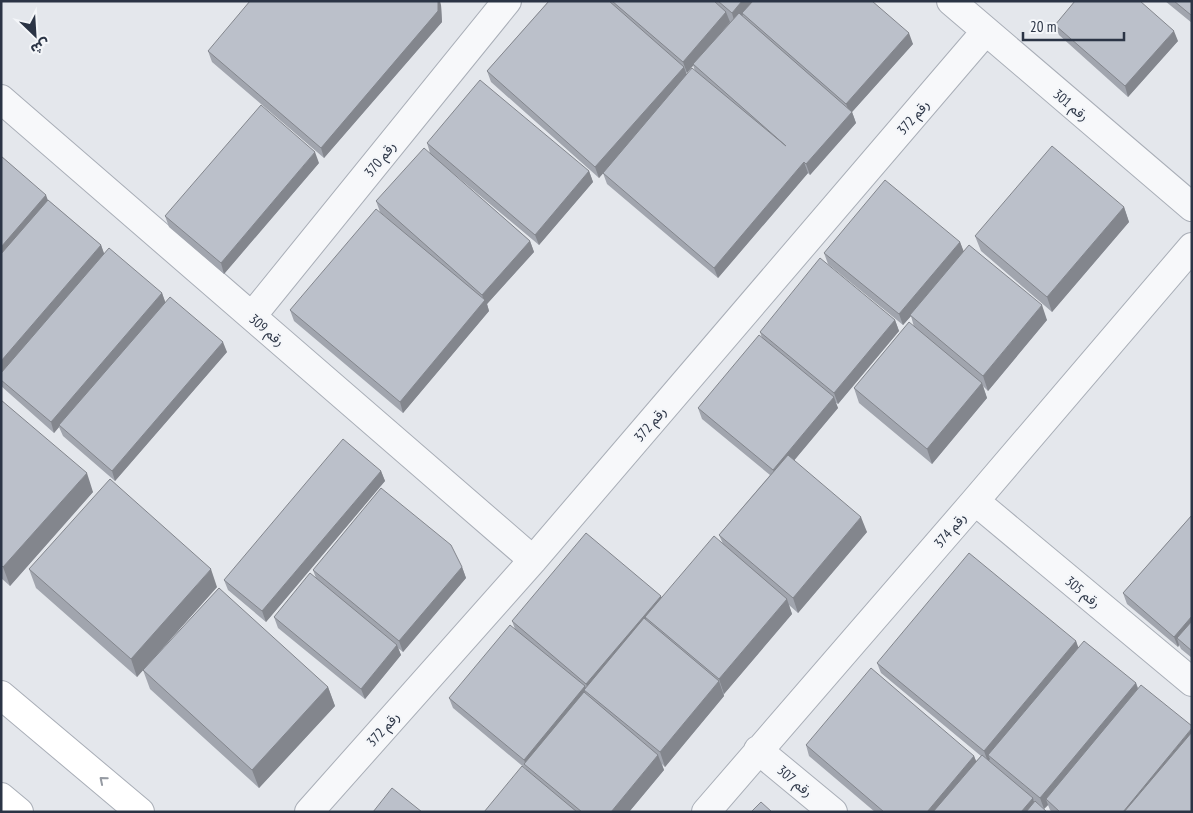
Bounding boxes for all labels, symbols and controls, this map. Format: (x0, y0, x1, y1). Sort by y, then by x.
north arrow (10, 10, 60, 60)
scale bar (1023, 10, 1124, 42)
text: 20 m (1030, 17, 1056, 36)
text: ش (28, 35, 53, 59)
street label: رقم 301 (1048, 85, 1092, 127)
street label: رقم 372 (893, 96, 935, 140)
street label: رقم 370 (360, 138, 401, 182)
street label: رقم 309 (244, 310, 288, 352)
street label: رقم 372 (630, 403, 672, 447)
street label: رقم 374 (930, 509, 972, 553)
street label: رقم 305 (1060, 572, 1104, 614)
street label: رقم 372 (363, 708, 405, 751)
street label: رقم 307 (772, 761, 816, 803)
one-way arrow (99, 777, 108, 786)

